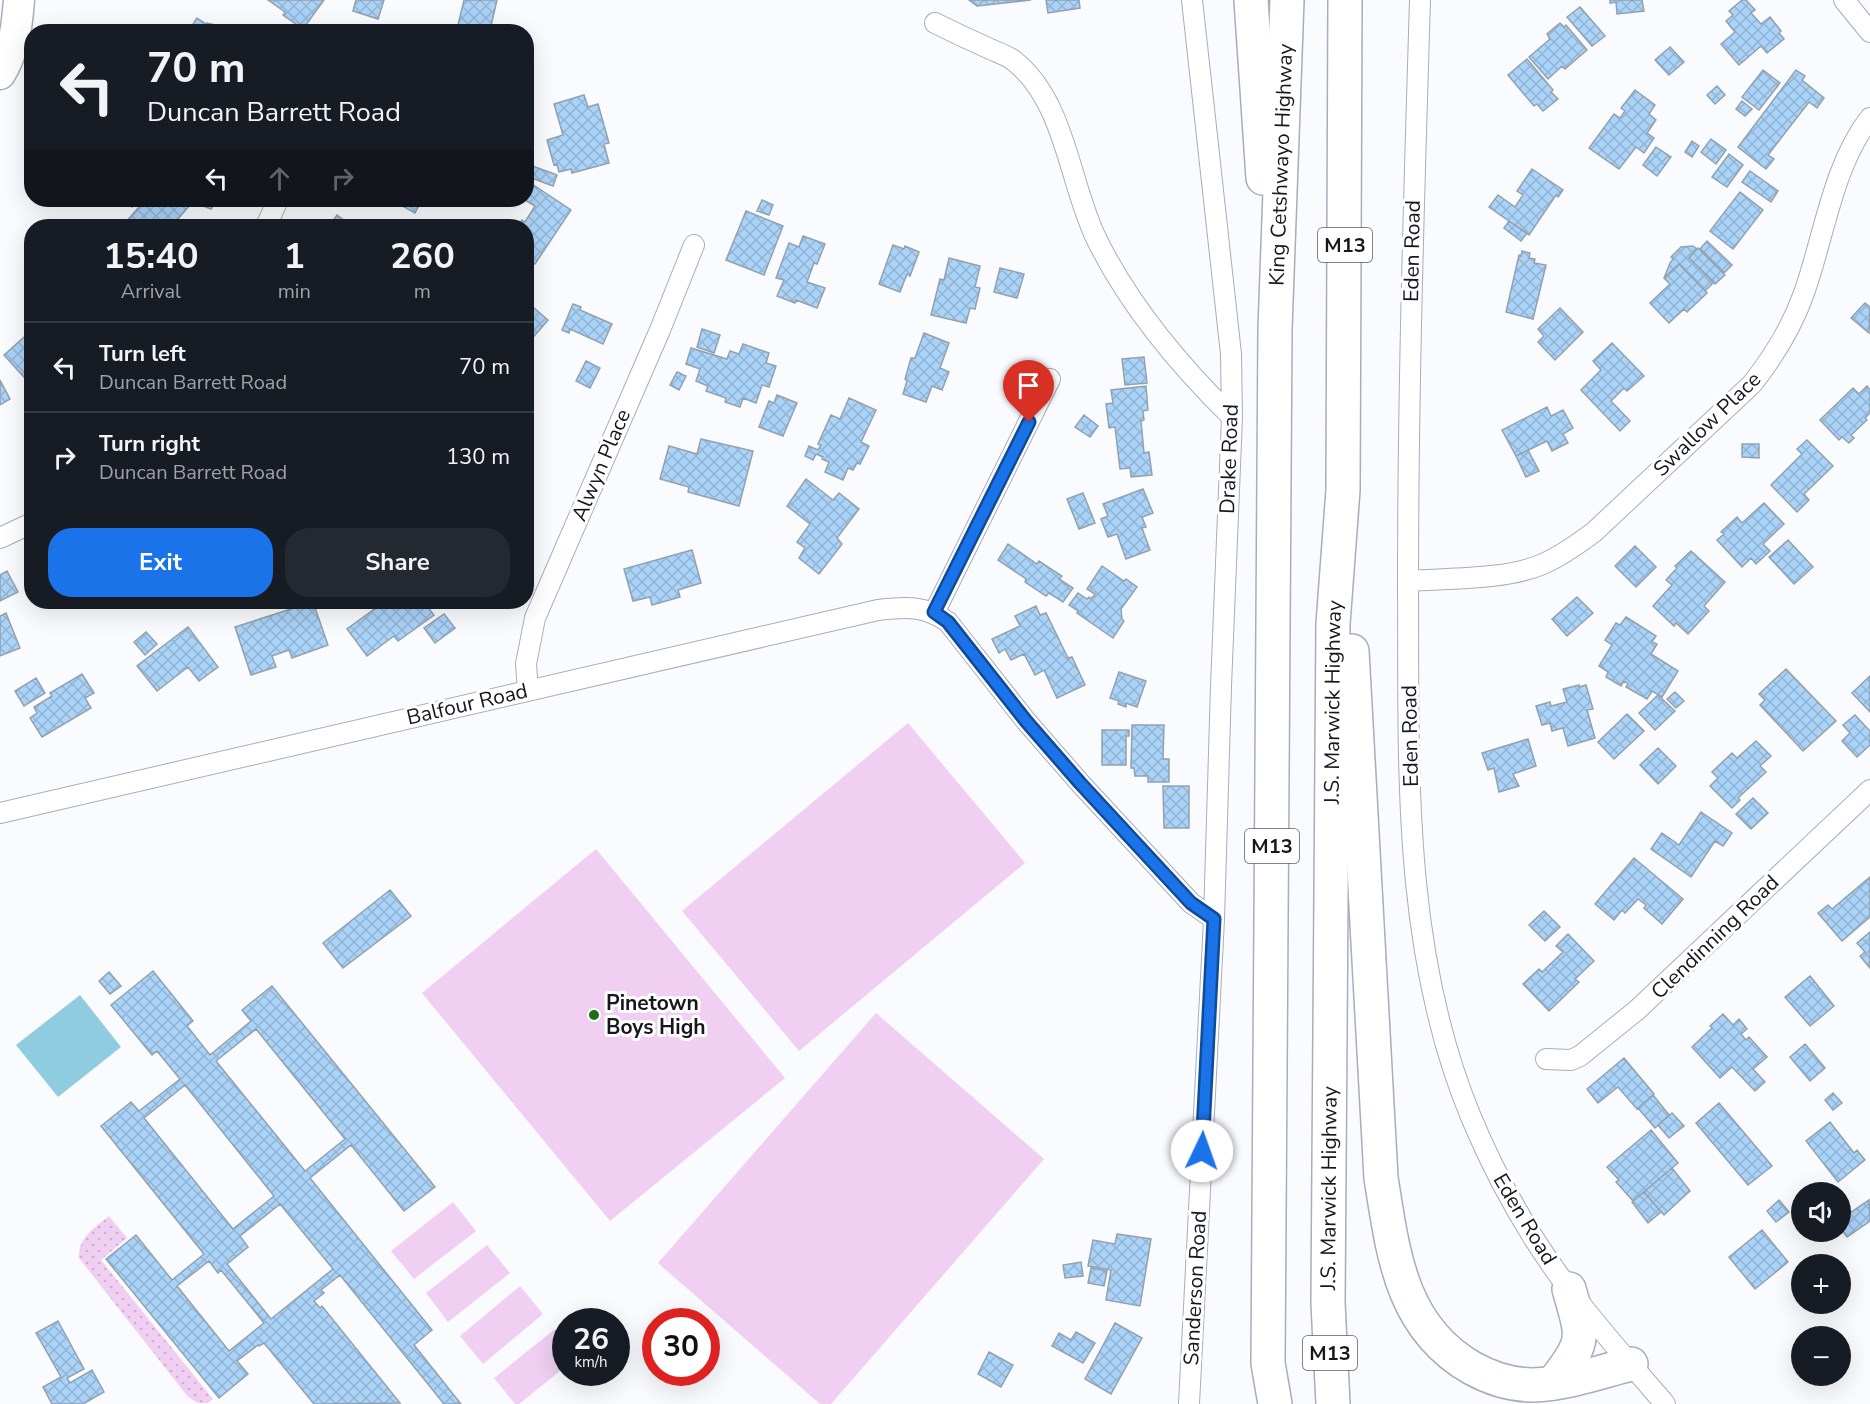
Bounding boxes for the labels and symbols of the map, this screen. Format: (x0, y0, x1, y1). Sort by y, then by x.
street label: King Cetshwayo Highway (1263, 43, 1299, 286)
street label: Eden Road (1397, 200, 1427, 302)
road number: M13 (1318, 228, 1372, 262)
pin (1003, 360, 1054, 422)
street label: Swallow Place (1647, 365, 1767, 483)
street label: Drake Road (1213, 404, 1245, 514)
street label: Alwyn Place (565, 405, 637, 525)
street label: J.S. Marwick Highway (1318, 599, 1349, 805)
street label: Balfour Road (404, 676, 530, 732)
street label: Eden Road (1395, 685, 1425, 787)
road number: M13 (1245, 829, 1299, 863)
street label: Clendinning Road (1645, 869, 1785, 1005)
place label: Pinetown Boys High (606, 989, 706, 1041)
marker: Pinetown Boys High (587, 1008, 601, 1022)
street label: J.S. Marwick Highway (1314, 1086, 1344, 1291)
position arrow (1170, 1119, 1234, 1183)
street label: Eden Road (1487, 1168, 1563, 1270)
street label: Sanderson Road (1177, 1210, 1213, 1366)
speed limit sign: 30 (642, 1308, 720, 1386)
road number: M13 (1303, 1336, 1357, 1370)

